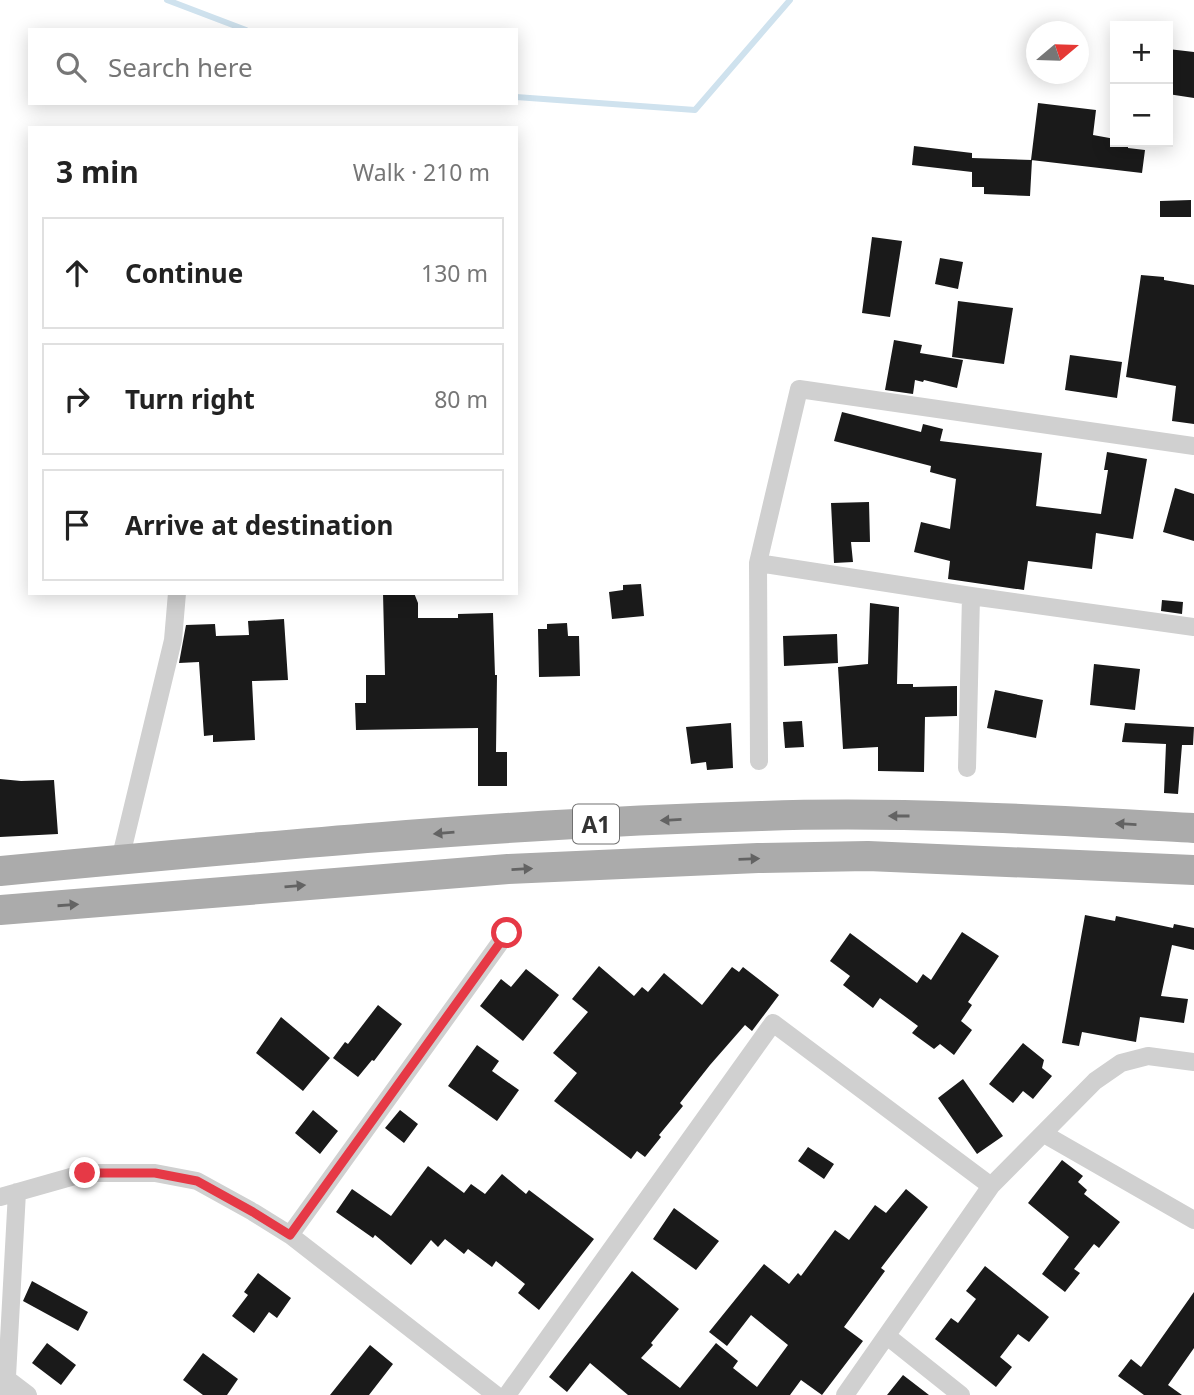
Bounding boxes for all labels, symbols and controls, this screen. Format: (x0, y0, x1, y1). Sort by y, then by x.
north arrow (1026, 21, 1089, 84)
map controls (1110, 21, 1173, 147)
button: + (1110, 21, 1173, 84)
search box (28, 28, 518, 105)
icon: search (52, 48, 90, 86)
text: Search here (108, 49, 253, 85)
button: − (1110, 84, 1173, 147)
text: 3 min (56, 151, 139, 192)
text: Walk · 210 m (353, 156, 490, 188)
icon: ahead (58, 254, 96, 292)
text: Continue (125, 255, 243, 291)
text: 130 m (421, 257, 488, 289)
icon: right (58, 380, 96, 418)
text: Turn right (125, 381, 255, 417)
text: 80 m (434, 383, 488, 415)
icon: arrive (58, 506, 96, 544)
text: Arrive at destination (125, 507, 394, 543)
road number: A1 (573, 804, 619, 844)
one-way arrow (887, 810, 909, 822)
one-way arrow (660, 815, 682, 826)
one-way arrow (1115, 819, 1137, 830)
one-way arrow (433, 828, 455, 839)
one-way arrow (738, 853, 760, 864)
one-way arrow (511, 863, 533, 874)
one-way arrow (284, 880, 306, 891)
one-way arrow (57, 899, 79, 910)
route start (491, 917, 522, 948)
route end (69, 1157, 100, 1188)

